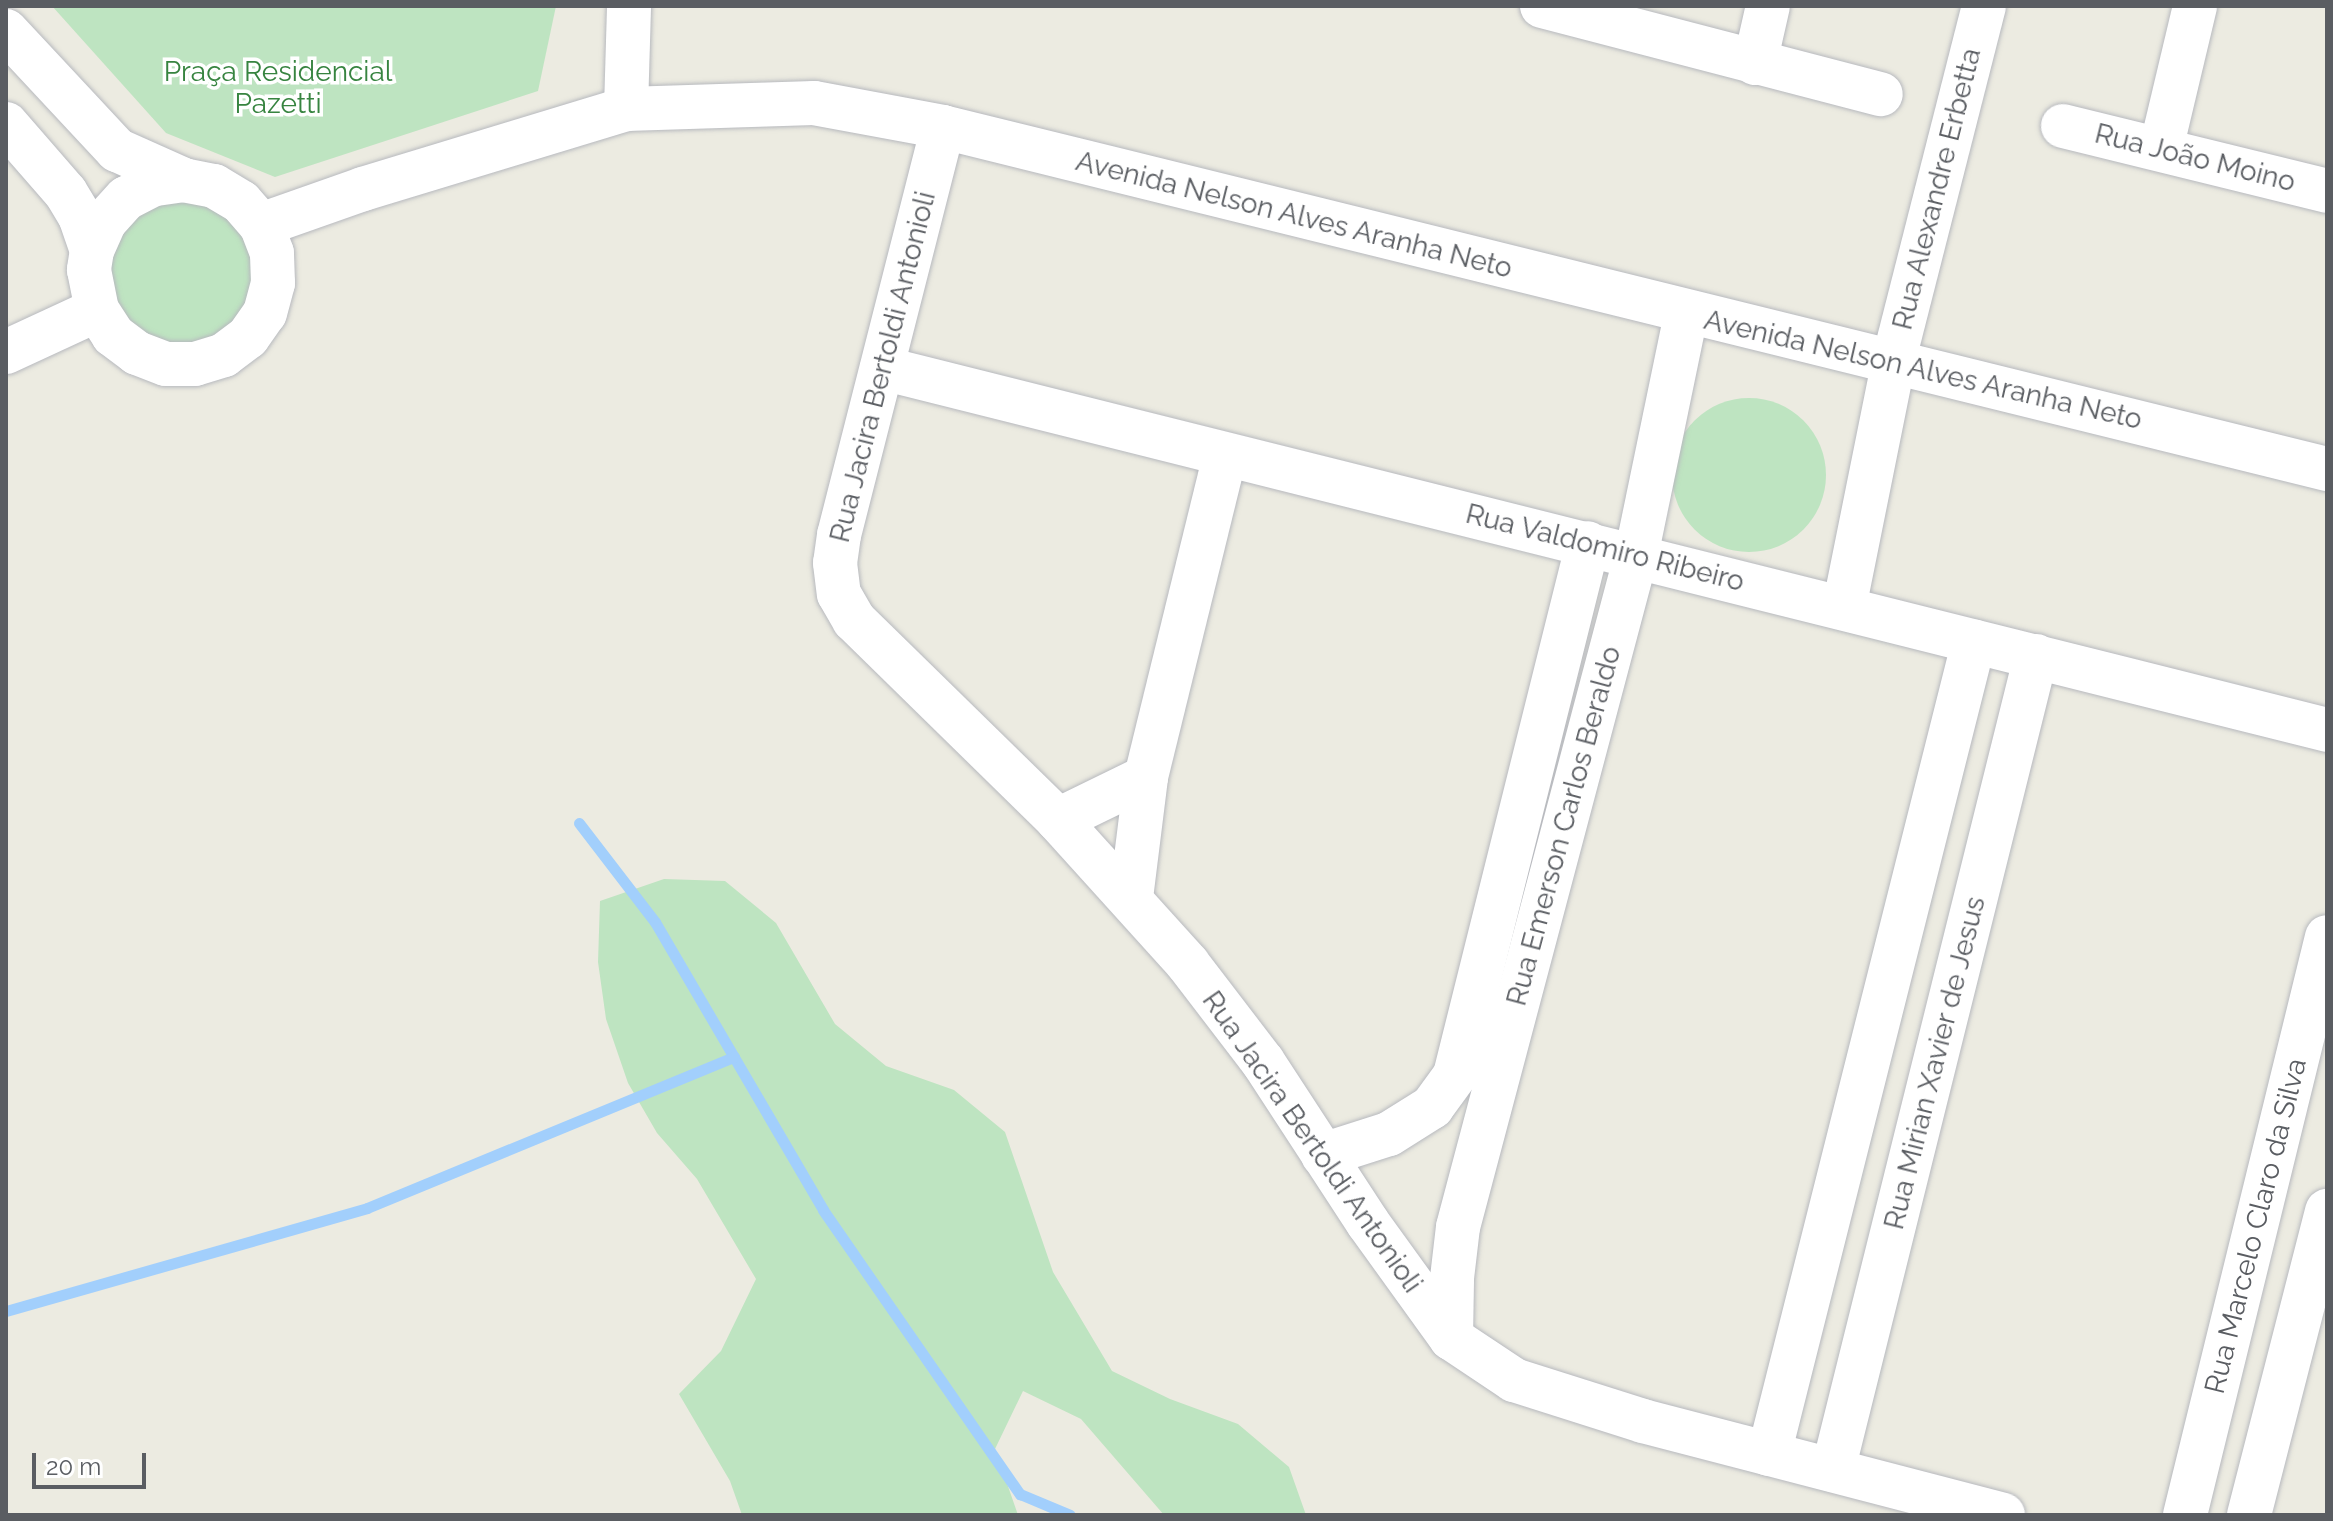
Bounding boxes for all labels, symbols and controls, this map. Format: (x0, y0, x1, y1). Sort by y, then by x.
street label: Rua Alexandre Erbetta (1886, 44, 1988, 334)
park label: Praça Residencial Pazetti (164, 55, 392, 121)
street label: Rua João Moino (2091, 117, 2299, 199)
street label: Avenida Nelson Alves Aranha Neto (1071, 144, 1517, 286)
street label: Rua Jacira Bertoldi Antonioli (823, 187, 943, 547)
street label: Avenida Nelson Alves Aranha Neto (1700, 303, 2146, 437)
street label: Rua Valdomiro Ribeiro (1462, 497, 1748, 599)
street label: Rua Emerson Carlos Beraldo (1500, 643, 1628, 1009)
street label: Rua Mirian Xavier de Jesus (1877, 892, 1993, 1234)
street label: Rua Jacira Bertoldi Antonioli (1194, 984, 1430, 1300)
street label: Rua Marcelo Claro da Silva (2198, 1055, 2314, 1397)
scale bar (36, 1437, 150, 1487)
text: 20 m (46, 1452, 101, 1481)

